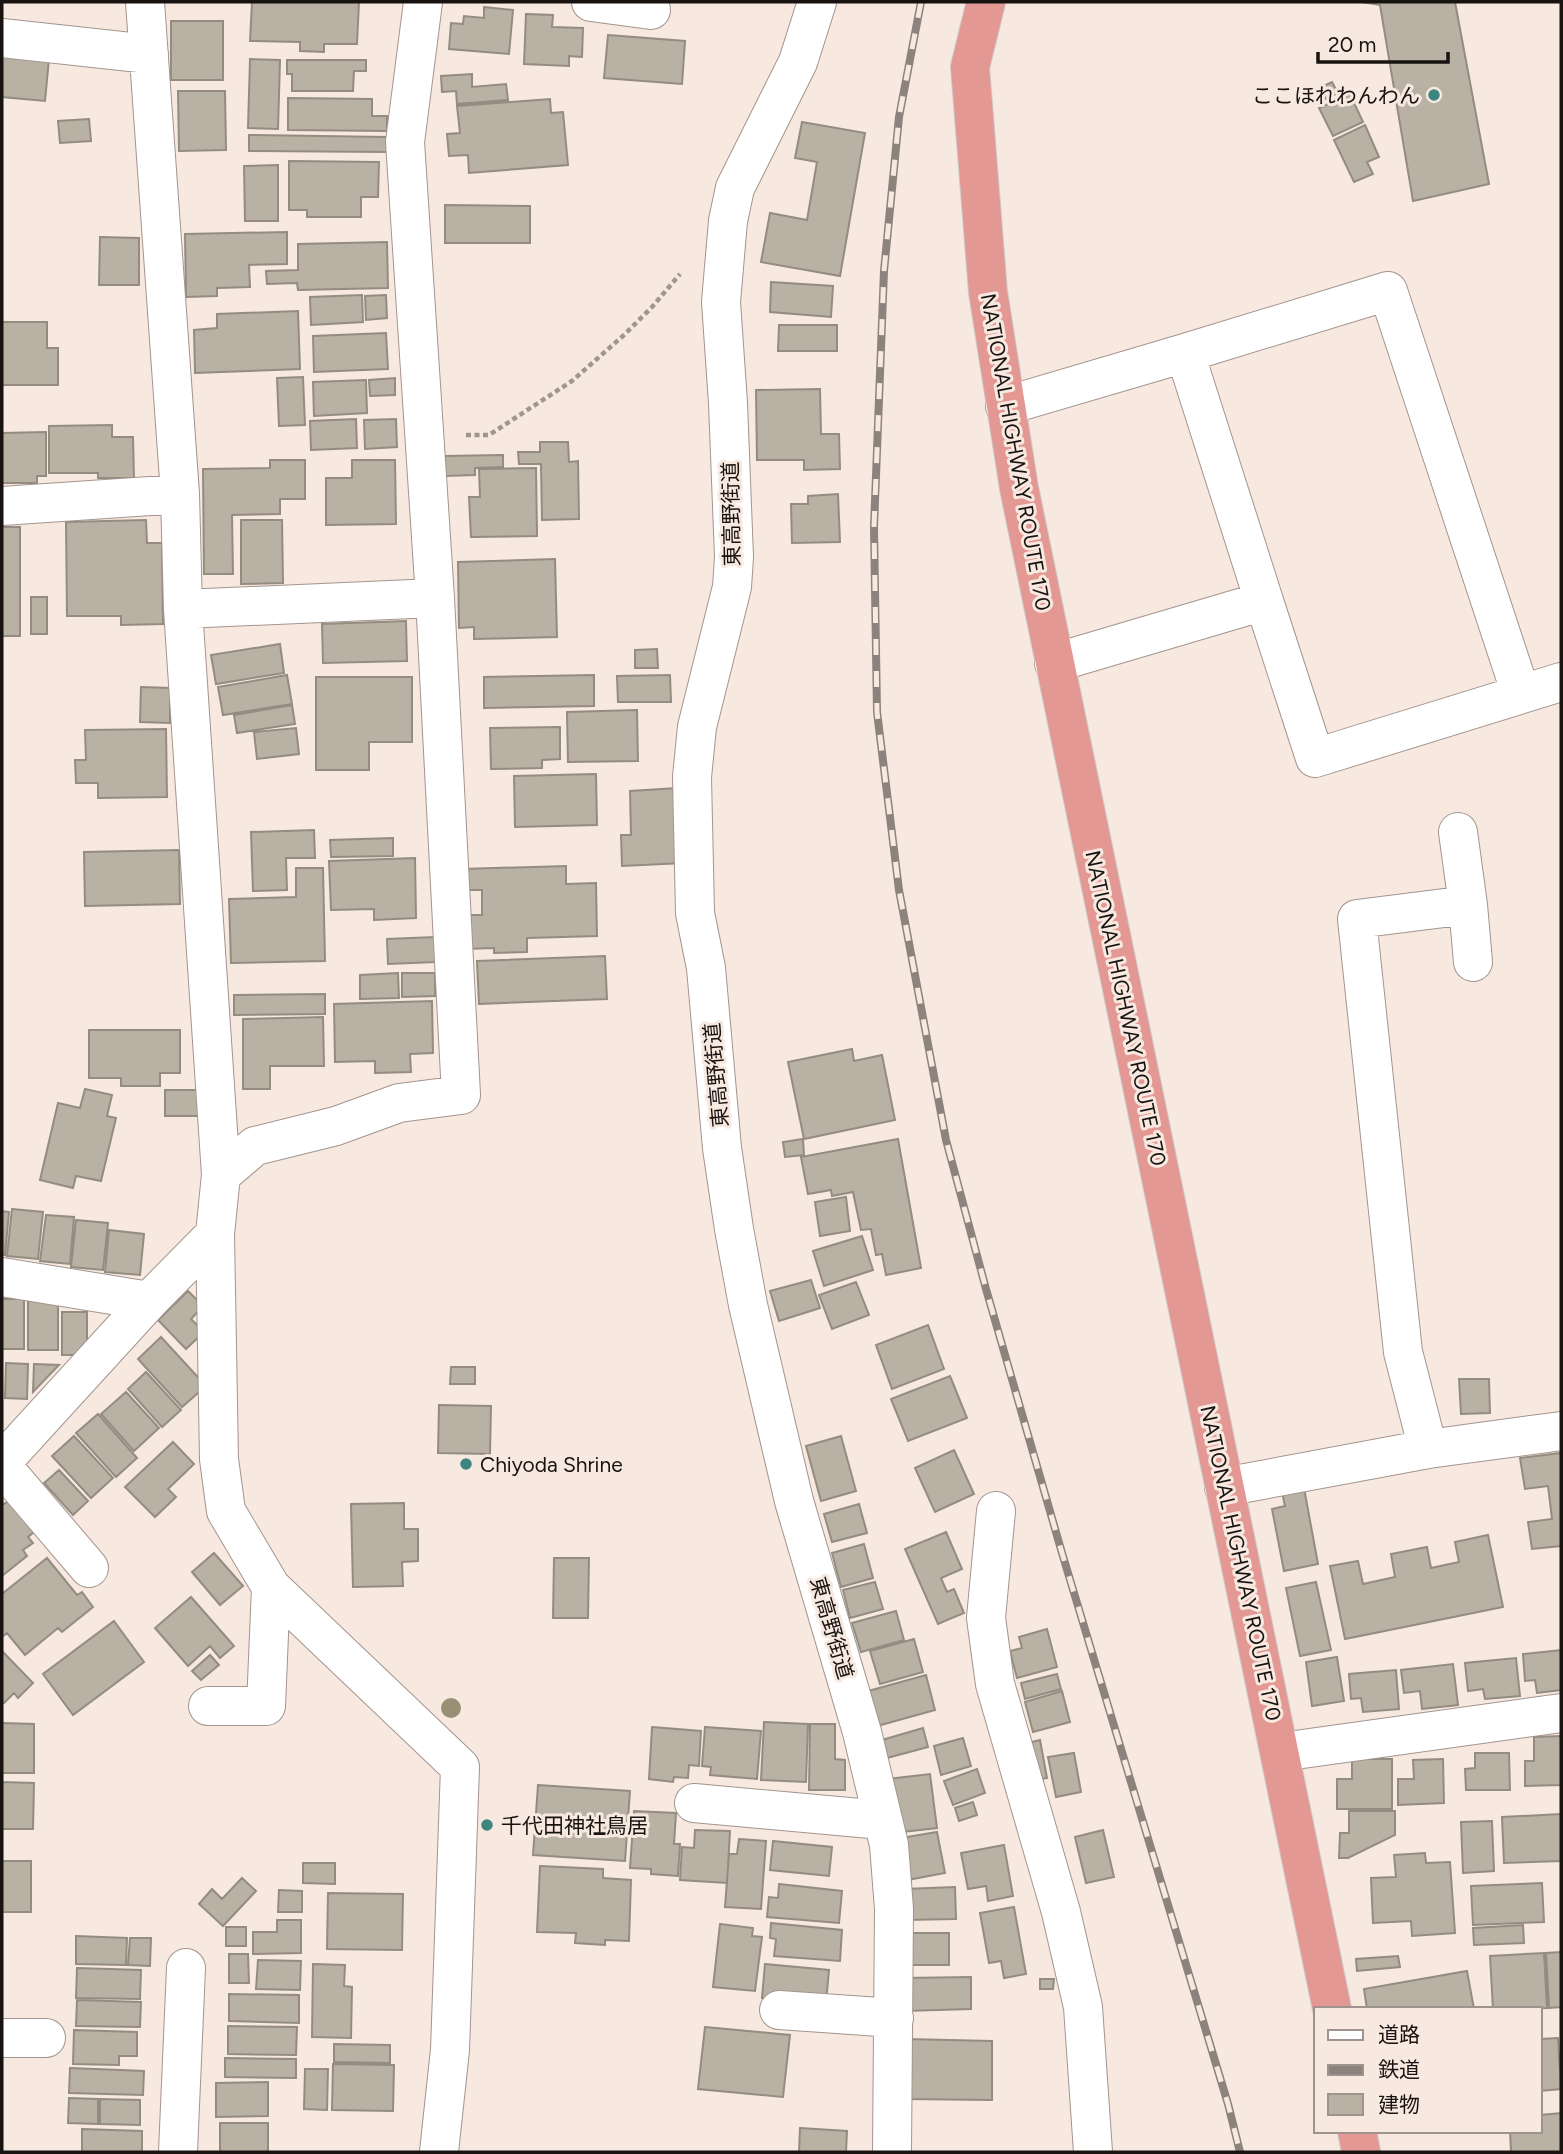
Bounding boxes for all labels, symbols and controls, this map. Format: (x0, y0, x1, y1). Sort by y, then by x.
scale bar (1318, 21, 1448, 65)
text: 20 m (1328, 32, 1376, 57)
place label: ここほれわんわん (1252, 83, 1420, 108)
marker: ここほれわんわん (1426, 87, 1442, 103)
street label: NATIONAL HIGHWAY ROUTE 170 (976, 291, 1056, 613)
street label: 東高野街道 (718, 461, 744, 567)
street label: NATIONAL HIGHWAY ROUTE 170 (1080, 848, 1172, 1168)
street label: 東高野街道 (699, 1022, 733, 1128)
street label: NATIONAL HIGHWAY ROUTE 170 (1195, 1403, 1287, 1723)
place label: Chiyoda Shrine (480, 1452, 623, 1477)
marker: Chiyoda Shrine (458, 1456, 474, 1472)
street label: 東高野街道 (806, 1574, 858, 1682)
place label: 千代田神社鳥居 (501, 1813, 648, 1838)
marker: 千代田神社鳥居 (479, 1817, 495, 1833)
legend (1314, 2007, 1542, 2133)
text: 道路 (1378, 2022, 1420, 2047)
text: 鉄道 (1378, 2057, 1420, 2082)
text: 建物 (1378, 2092, 1420, 2117)

